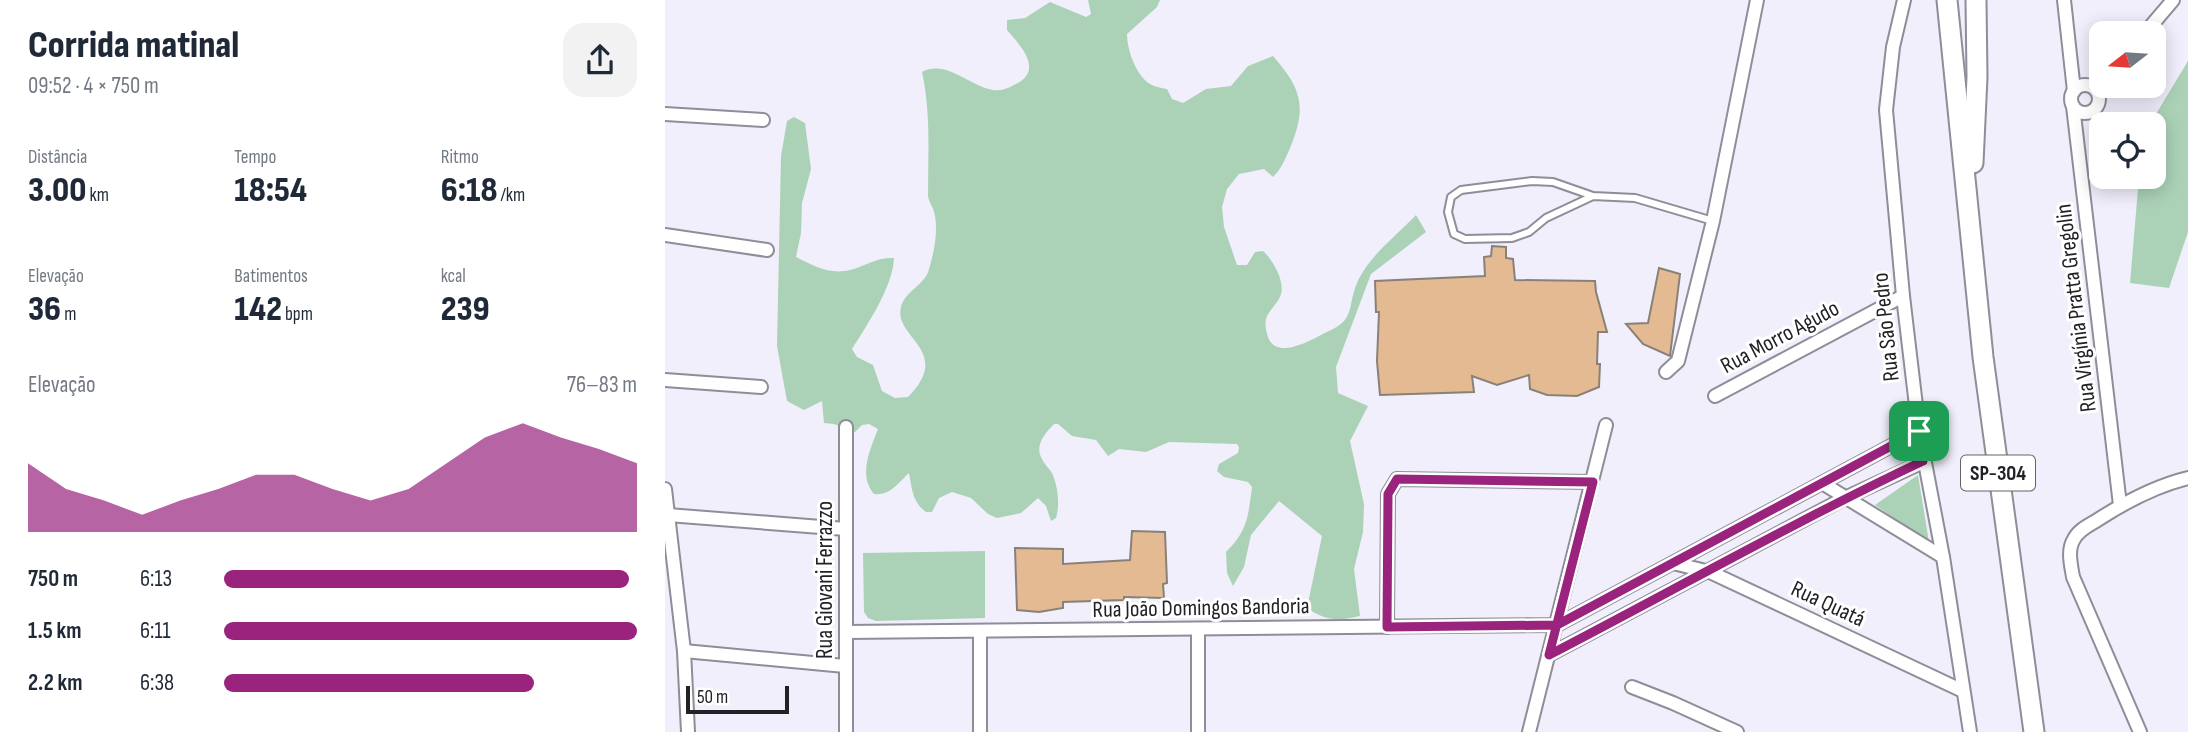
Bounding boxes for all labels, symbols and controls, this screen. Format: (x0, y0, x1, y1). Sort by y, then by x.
north arrow (2089, 21, 2167, 98)
map controls (2089, 21, 2166, 189)
text: Corrida matinal (28, 23, 239, 68)
button: share (563, 23, 637, 97)
text: 09:52 · 4 × 750 m (28, 72, 159, 100)
button: locate (2089, 112, 2166, 189)
text: Distância (28, 146, 87, 169)
text: Tempo (234, 146, 276, 169)
text: Ritmo (441, 146, 479, 169)
text: 3.00 (28, 169, 86, 212)
text: 18:54 (234, 169, 307, 212)
text: 6:18 (441, 169, 497, 212)
text: km (86, 184, 109, 207)
text: /km (497, 184, 525, 207)
street label: Rua Virgínia Pratta Gregolin (2049, 202, 2103, 414)
text: Elevação (28, 265, 84, 288)
text: Batimentos (234, 265, 308, 288)
text: kcal (441, 265, 466, 288)
street label: Rua São Pedro (1866, 271, 1906, 383)
text: 36 (28, 288, 61, 331)
text: 142 (234, 288, 282, 331)
text: 239 (441, 288, 490, 331)
street label: Rua Morro Agudo (1716, 294, 1844, 380)
text: m (61, 303, 76, 326)
text: bpm (282, 303, 313, 326)
text: Elevação (28, 371, 96, 399)
text: 76–83 m (567, 371, 637, 399)
pin (1889, 401, 1949, 461)
icon: arrive (1900, 412, 1938, 450)
road number: SP-304 (1961, 456, 2035, 490)
street label: Rua Giovani Ferrazzo (811, 501, 839, 659)
text: 750 m (28, 565, 78, 593)
text: 6:13 (140, 565, 172, 593)
street label: Rua Quatá (1787, 575, 1869, 633)
street label: Rua João Domingos Bandoria (1092, 592, 1310, 624)
text: 1.5 km (28, 617, 81, 645)
text: 6:11 (140, 617, 171, 645)
text: 2.2 km (28, 669, 82, 697)
text: 6:38 (140, 669, 174, 697)
scale bar (686, 683, 789, 715)
text: 50 m (697, 686, 728, 709)

